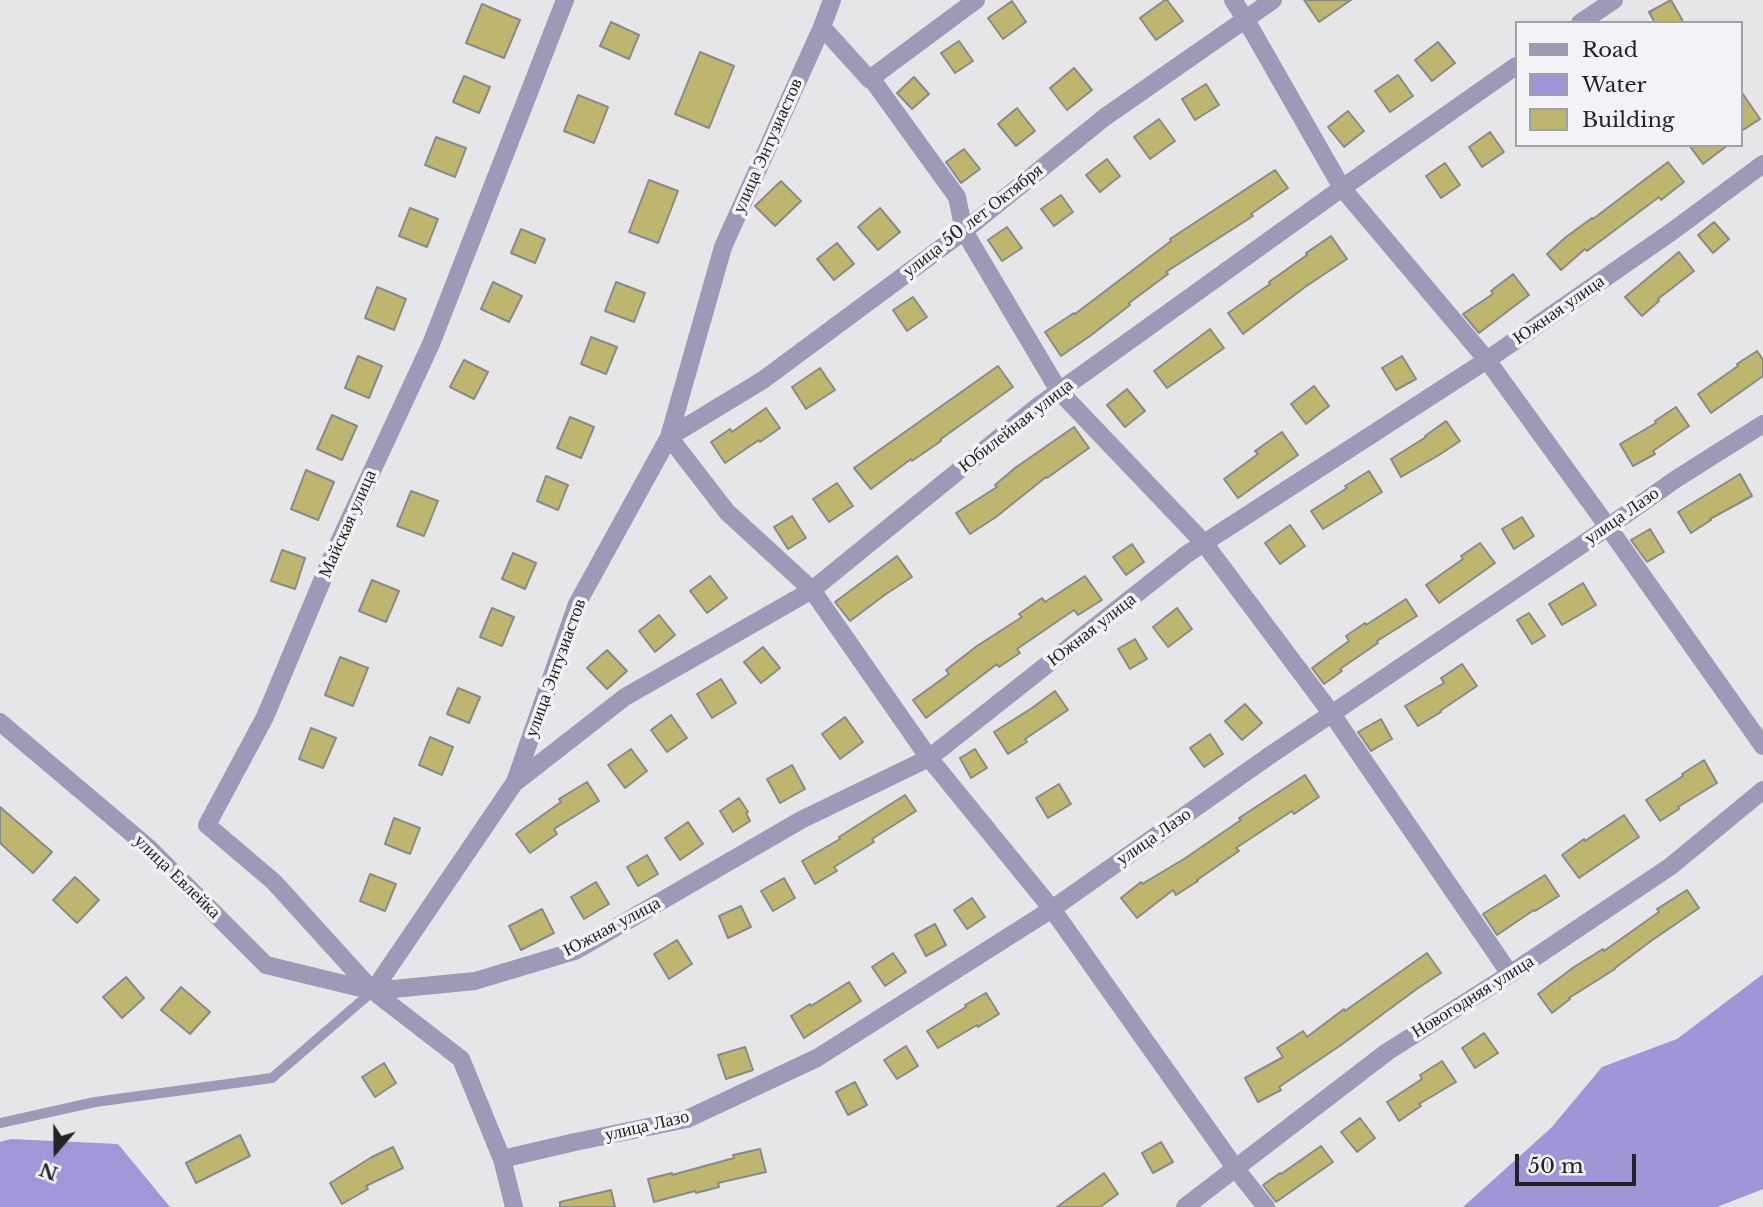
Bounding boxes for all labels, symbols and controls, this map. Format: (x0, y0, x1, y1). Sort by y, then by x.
legend (1514, 21, 1742, 147)
text: Road (1582, 37, 1638, 63)
text: Water (1582, 72, 1646, 98)
street label: улица Энтузиастов (729, 75, 807, 217)
text: Building (1582, 107, 1674, 133)
street label: улица 50 лет Октября (899, 160, 1047, 282)
street label: Южная улица (1509, 271, 1609, 349)
street label: Юбилейная улица (954, 375, 1078, 477)
street label: Майская улица (315, 467, 381, 581)
street label: улица Лазо (1581, 483, 1663, 549)
street label: Южная улица (1043, 589, 1141, 671)
street label: улица Энтузиастов (521, 596, 591, 740)
street label: улица Лазо (1113, 804, 1195, 870)
street label: улица Евлейка (129, 830, 225, 924)
street label: Южная улица (560, 892, 664, 962)
street label: Новогодняя улица (1408, 951, 1538, 1043)
street label: улица Лазо (603, 1106, 691, 1146)
north arrow (21, 1116, 91, 1186)
scale bar (1518, 1140, 1639, 1184)
text: 50 m (1528, 1153, 1583, 1179)
text: N (36, 1157, 61, 1185)

